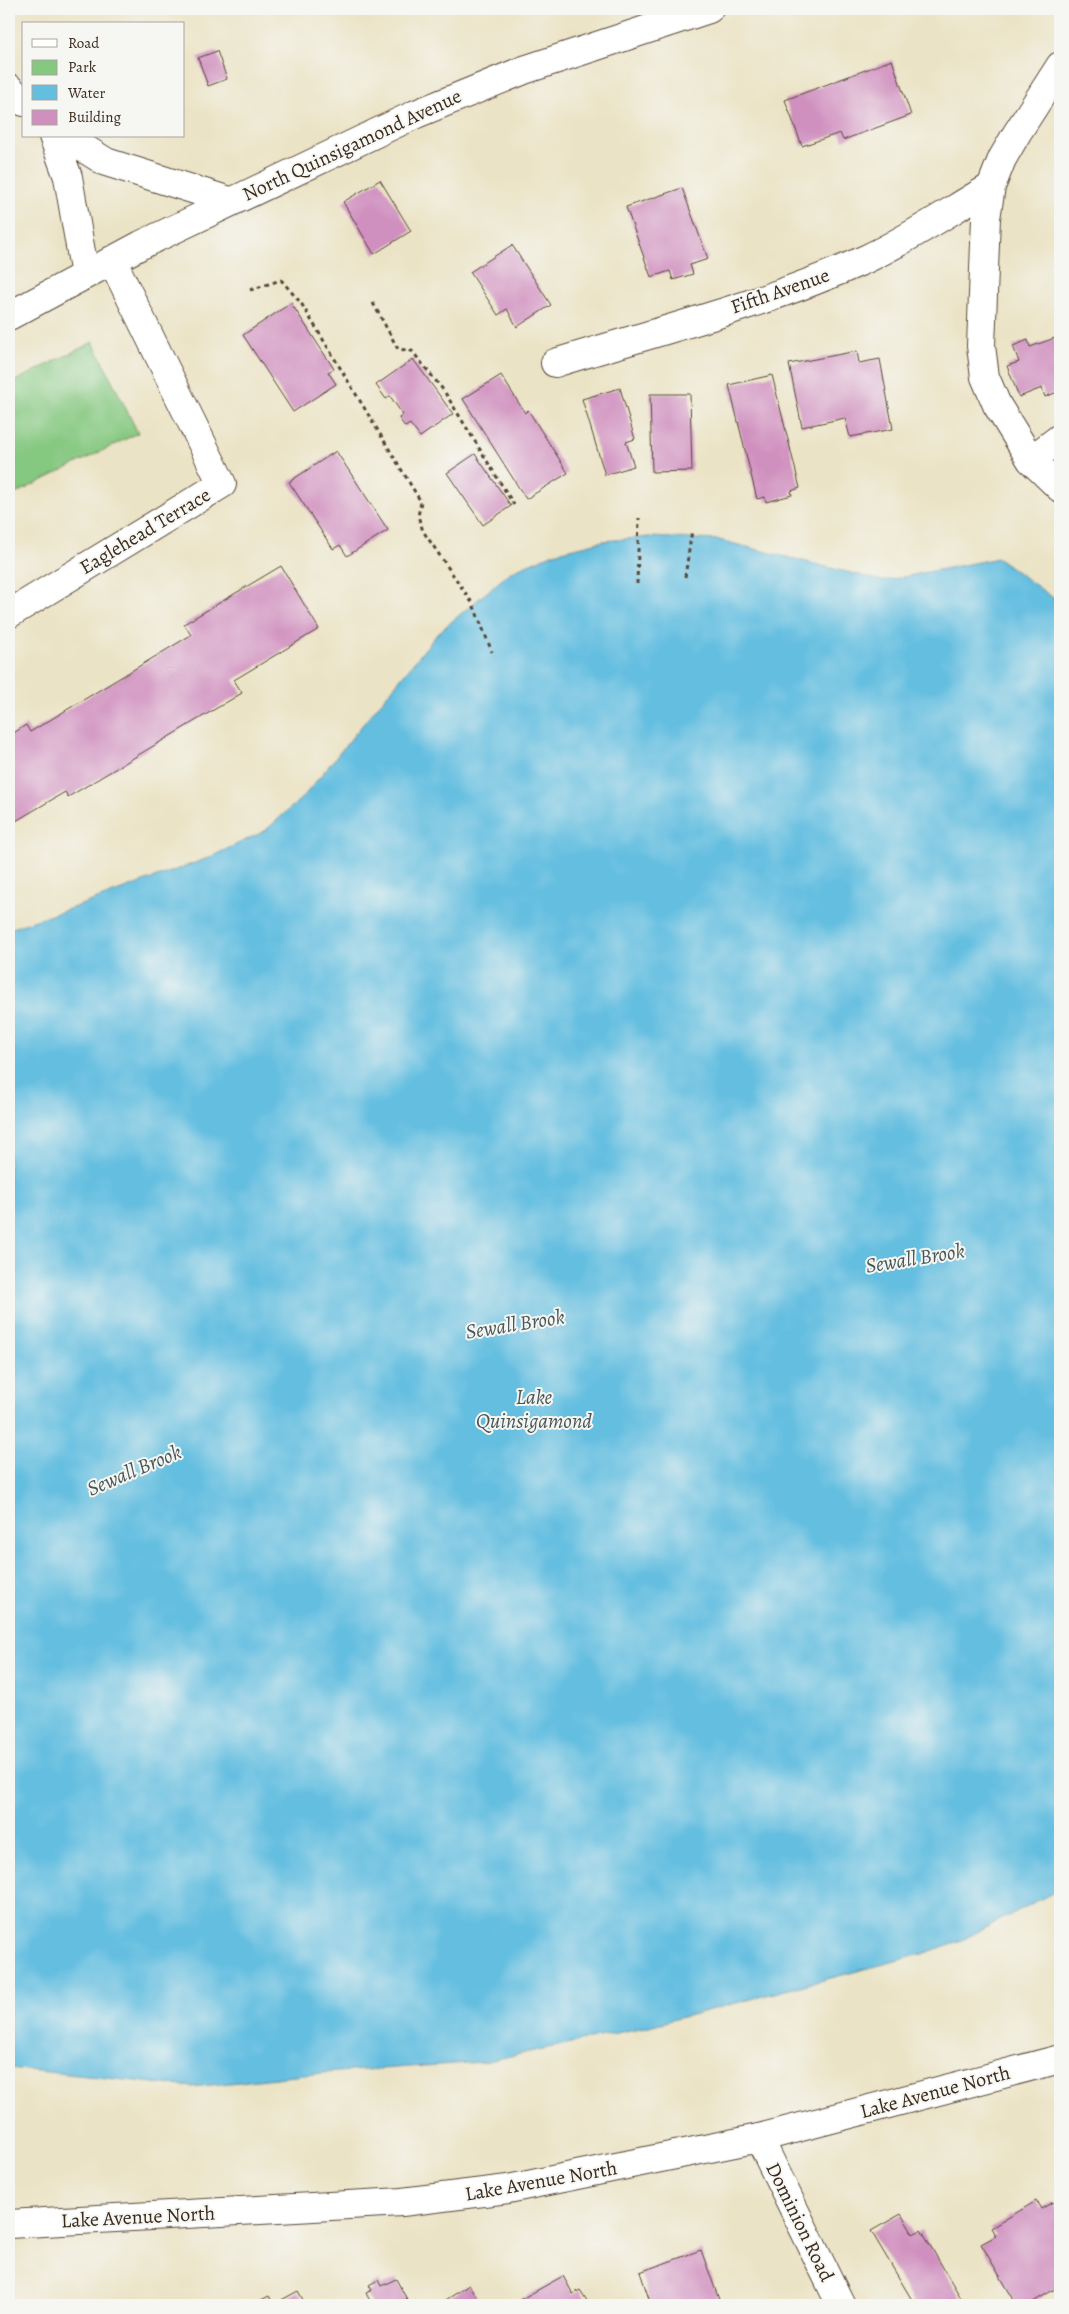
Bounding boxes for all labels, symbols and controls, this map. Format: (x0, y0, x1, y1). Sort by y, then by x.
legend (22, 22, 185, 138)
text: Road (68, 33, 100, 53)
text: Park (68, 57, 97, 77)
street label: North Quinsigamond Avenue (238, 82, 466, 208)
text: Water (67, 83, 105, 103)
text: Building (68, 107, 121, 127)
street label: Fifth Avenue (727, 262, 833, 320)
street label: Eaglehead Terrace (74, 481, 216, 581)
water label: Sewall Brook (863, 1236, 967, 1280)
water label: Sewall Brook (463, 1302, 567, 1346)
water label: Lake Quinsigamond (476, 1383, 592, 1435)
water label: Sewall Brook (83, 1438, 185, 1502)
street label: Lake Avenue North (857, 2059, 1013, 2125)
street label: Lake Avenue North (463, 2154, 620, 2208)
street label: Dominion Road (759, 2158, 841, 2286)
street label: Lake Avenue North (60, 2199, 216, 2235)

